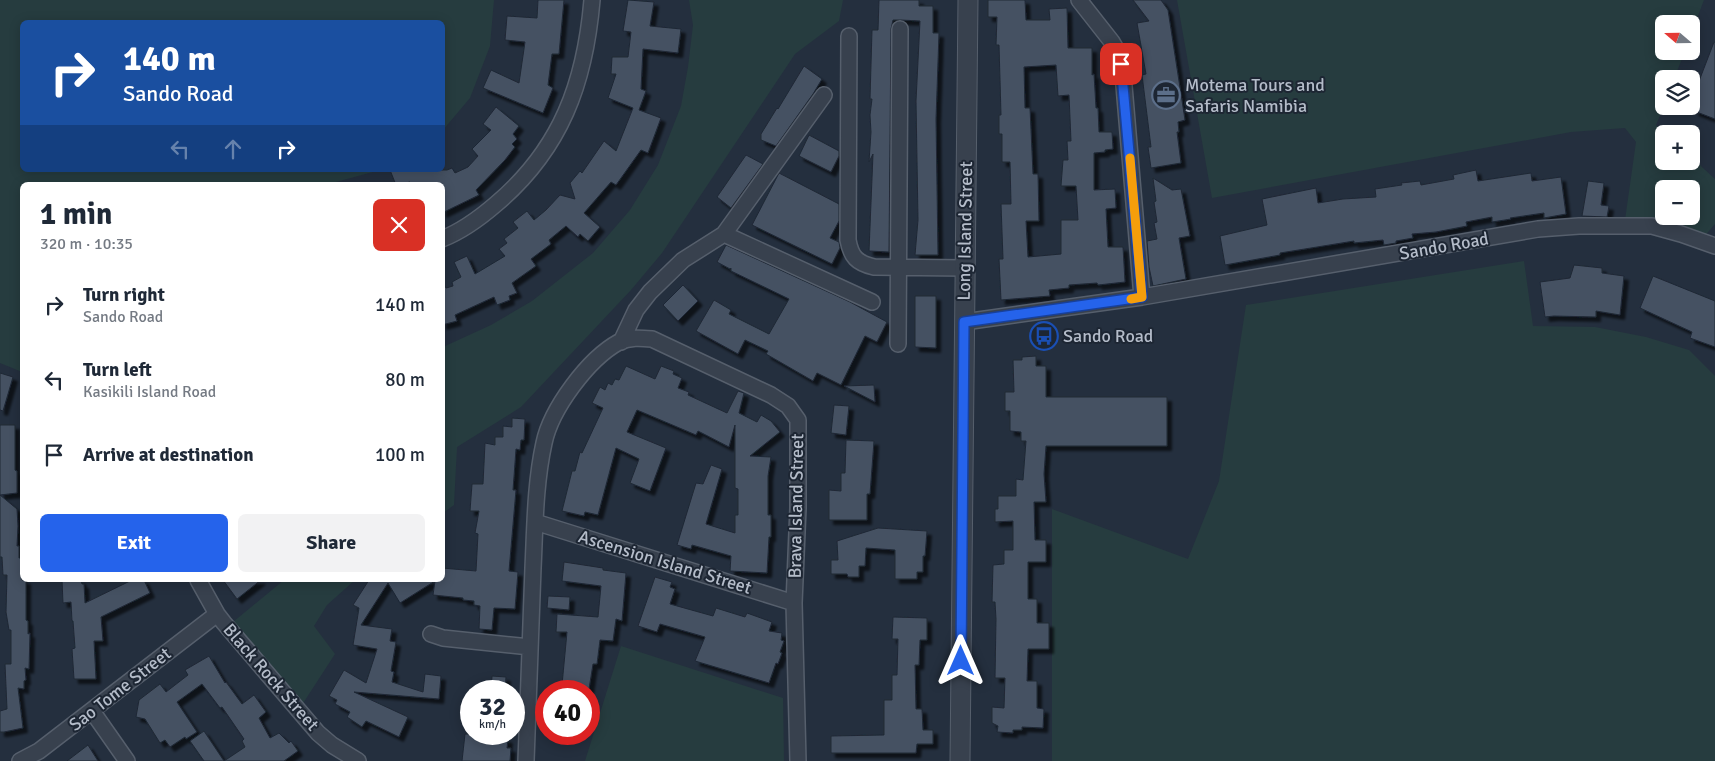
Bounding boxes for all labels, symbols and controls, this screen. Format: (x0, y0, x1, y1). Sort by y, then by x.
north arrow (1655, 15, 1700, 60)
map controls (1655, 15, 1700, 225)
text: 140 m (123, 37, 216, 80)
icon: right (40, 40, 105, 105)
pin (1100, 43, 1142, 85)
icon: arrive (1107, 50, 1135, 78)
button: layers (1655, 70, 1700, 115)
place label: Motema Tours and Safaris Namibia (1185, 74, 1325, 117)
text: Sando Road (123, 80, 233, 107)
office icon: Motema Tours and Safaris Namibia (1151, 80, 1181, 110)
button: + (1655, 125, 1700, 170)
icon: left (166, 135, 194, 163)
icon: ahead (219, 135, 247, 163)
icon: right (272, 135, 300, 163)
street label: Long Island Street (953, 161, 977, 301)
button: − (1655, 180, 1700, 225)
text: 1 min (40, 196, 112, 233)
button: close (373, 199, 425, 251)
street label: Sando Road (1398, 227, 1490, 265)
text: 320 m · 10:35 (40, 234, 133, 254)
text: Turn right (83, 283, 165, 307)
icon: right (40, 291, 68, 319)
text: 140 m (375, 293, 425, 317)
text: Sando Road (83, 307, 163, 327)
bus stop icon: Sando Road (1029, 321, 1059, 351)
place label: Sando Road (1063, 325, 1153, 347)
text: Turn left (83, 358, 152, 382)
icon: left (40, 366, 68, 394)
text: 80 m (385, 368, 425, 392)
text: Kasikili Island Road (83, 382, 216, 402)
street label: Brava Island Street (784, 433, 808, 579)
icon: arrive (40, 441, 68, 469)
text: Arrive at destination (83, 443, 254, 467)
text: 100 m (375, 443, 425, 467)
button: Exit (40, 514, 228, 572)
button: Share (238, 514, 425, 572)
street label: Ascension Island Street (576, 525, 754, 599)
street label: Black Rock Street (218, 619, 324, 735)
position arrow (934, 634, 986, 686)
street label: Sao Tome Street (65, 642, 175, 736)
speed limit sign: 40 (535, 680, 600, 745)
text: 32 (479, 691, 506, 722)
text: km/h (479, 717, 506, 732)

